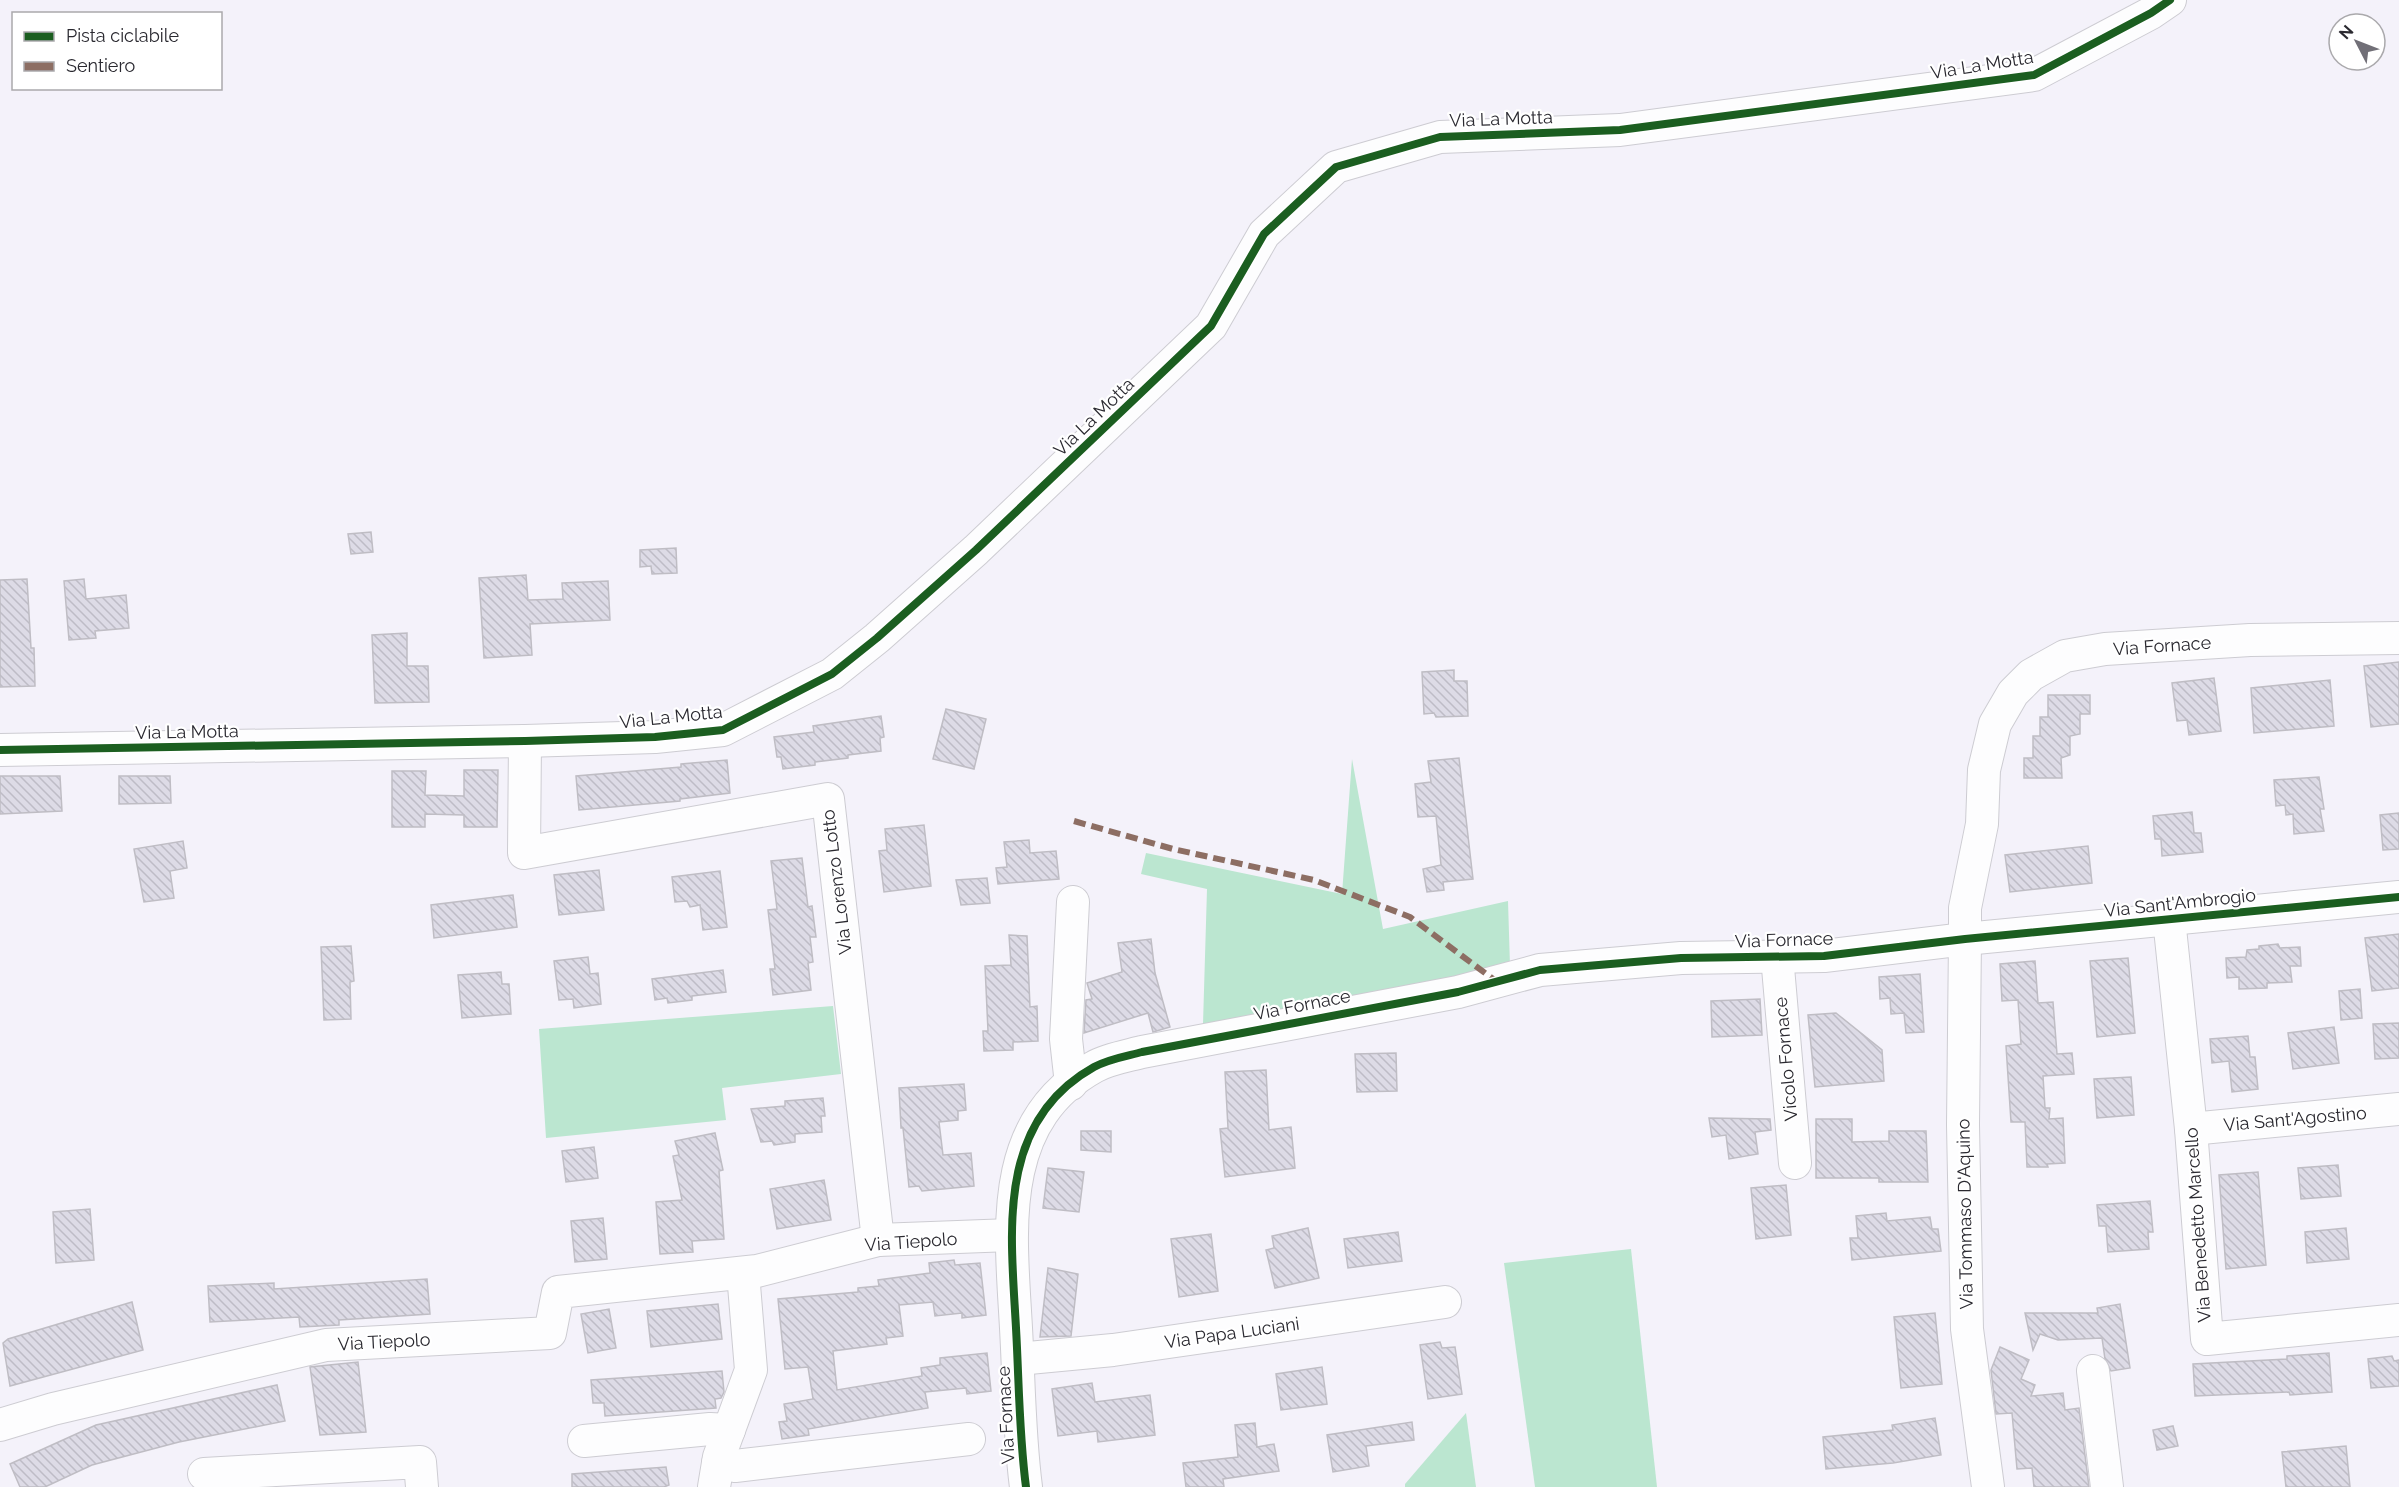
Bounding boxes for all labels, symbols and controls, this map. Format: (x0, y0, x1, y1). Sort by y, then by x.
legend (12, 12, 222, 90)
north arrow (2327, 12, 2387, 72)
text: N (2335, 21, 2357, 43)
text: Pista ciclabile (66, 25, 180, 46)
street label: Via La Motta (1929, 46, 2035, 83)
text: Sentiero (66, 55, 135, 76)
street label: Via La Motta (1449, 106, 1553, 131)
street label: Via La Motta (1049, 373, 1138, 460)
street label: Via Fornace (2112, 632, 2212, 659)
street label: Via La Motta (618, 701, 724, 732)
street label: Via La Motta (135, 720, 239, 743)
street label: Via Lorenzo Lotto (817, 808, 856, 956)
street label: Via Sant'Ambrogio (2103, 884, 2257, 921)
street label: Via Fornace (1735, 927, 1834, 952)
street label: Via Fornace (1252, 985, 1353, 1024)
street label: Vicolo Fornace (1770, 996, 1801, 1122)
street label: Via Sant'Agostino (2222, 1102, 2368, 1135)
street label: Via Tommaso D'Aquino (1952, 1118, 1977, 1310)
street label: Via Benedetto Marcello (2180, 1127, 2215, 1323)
street label: Via Tiepolo (864, 1228, 958, 1255)
street label: Via Papa Luciani (1163, 1313, 1301, 1352)
street label: Via Tiepolo (337, 1329, 431, 1354)
street label: Via Fornace (992, 1365, 1019, 1465)

